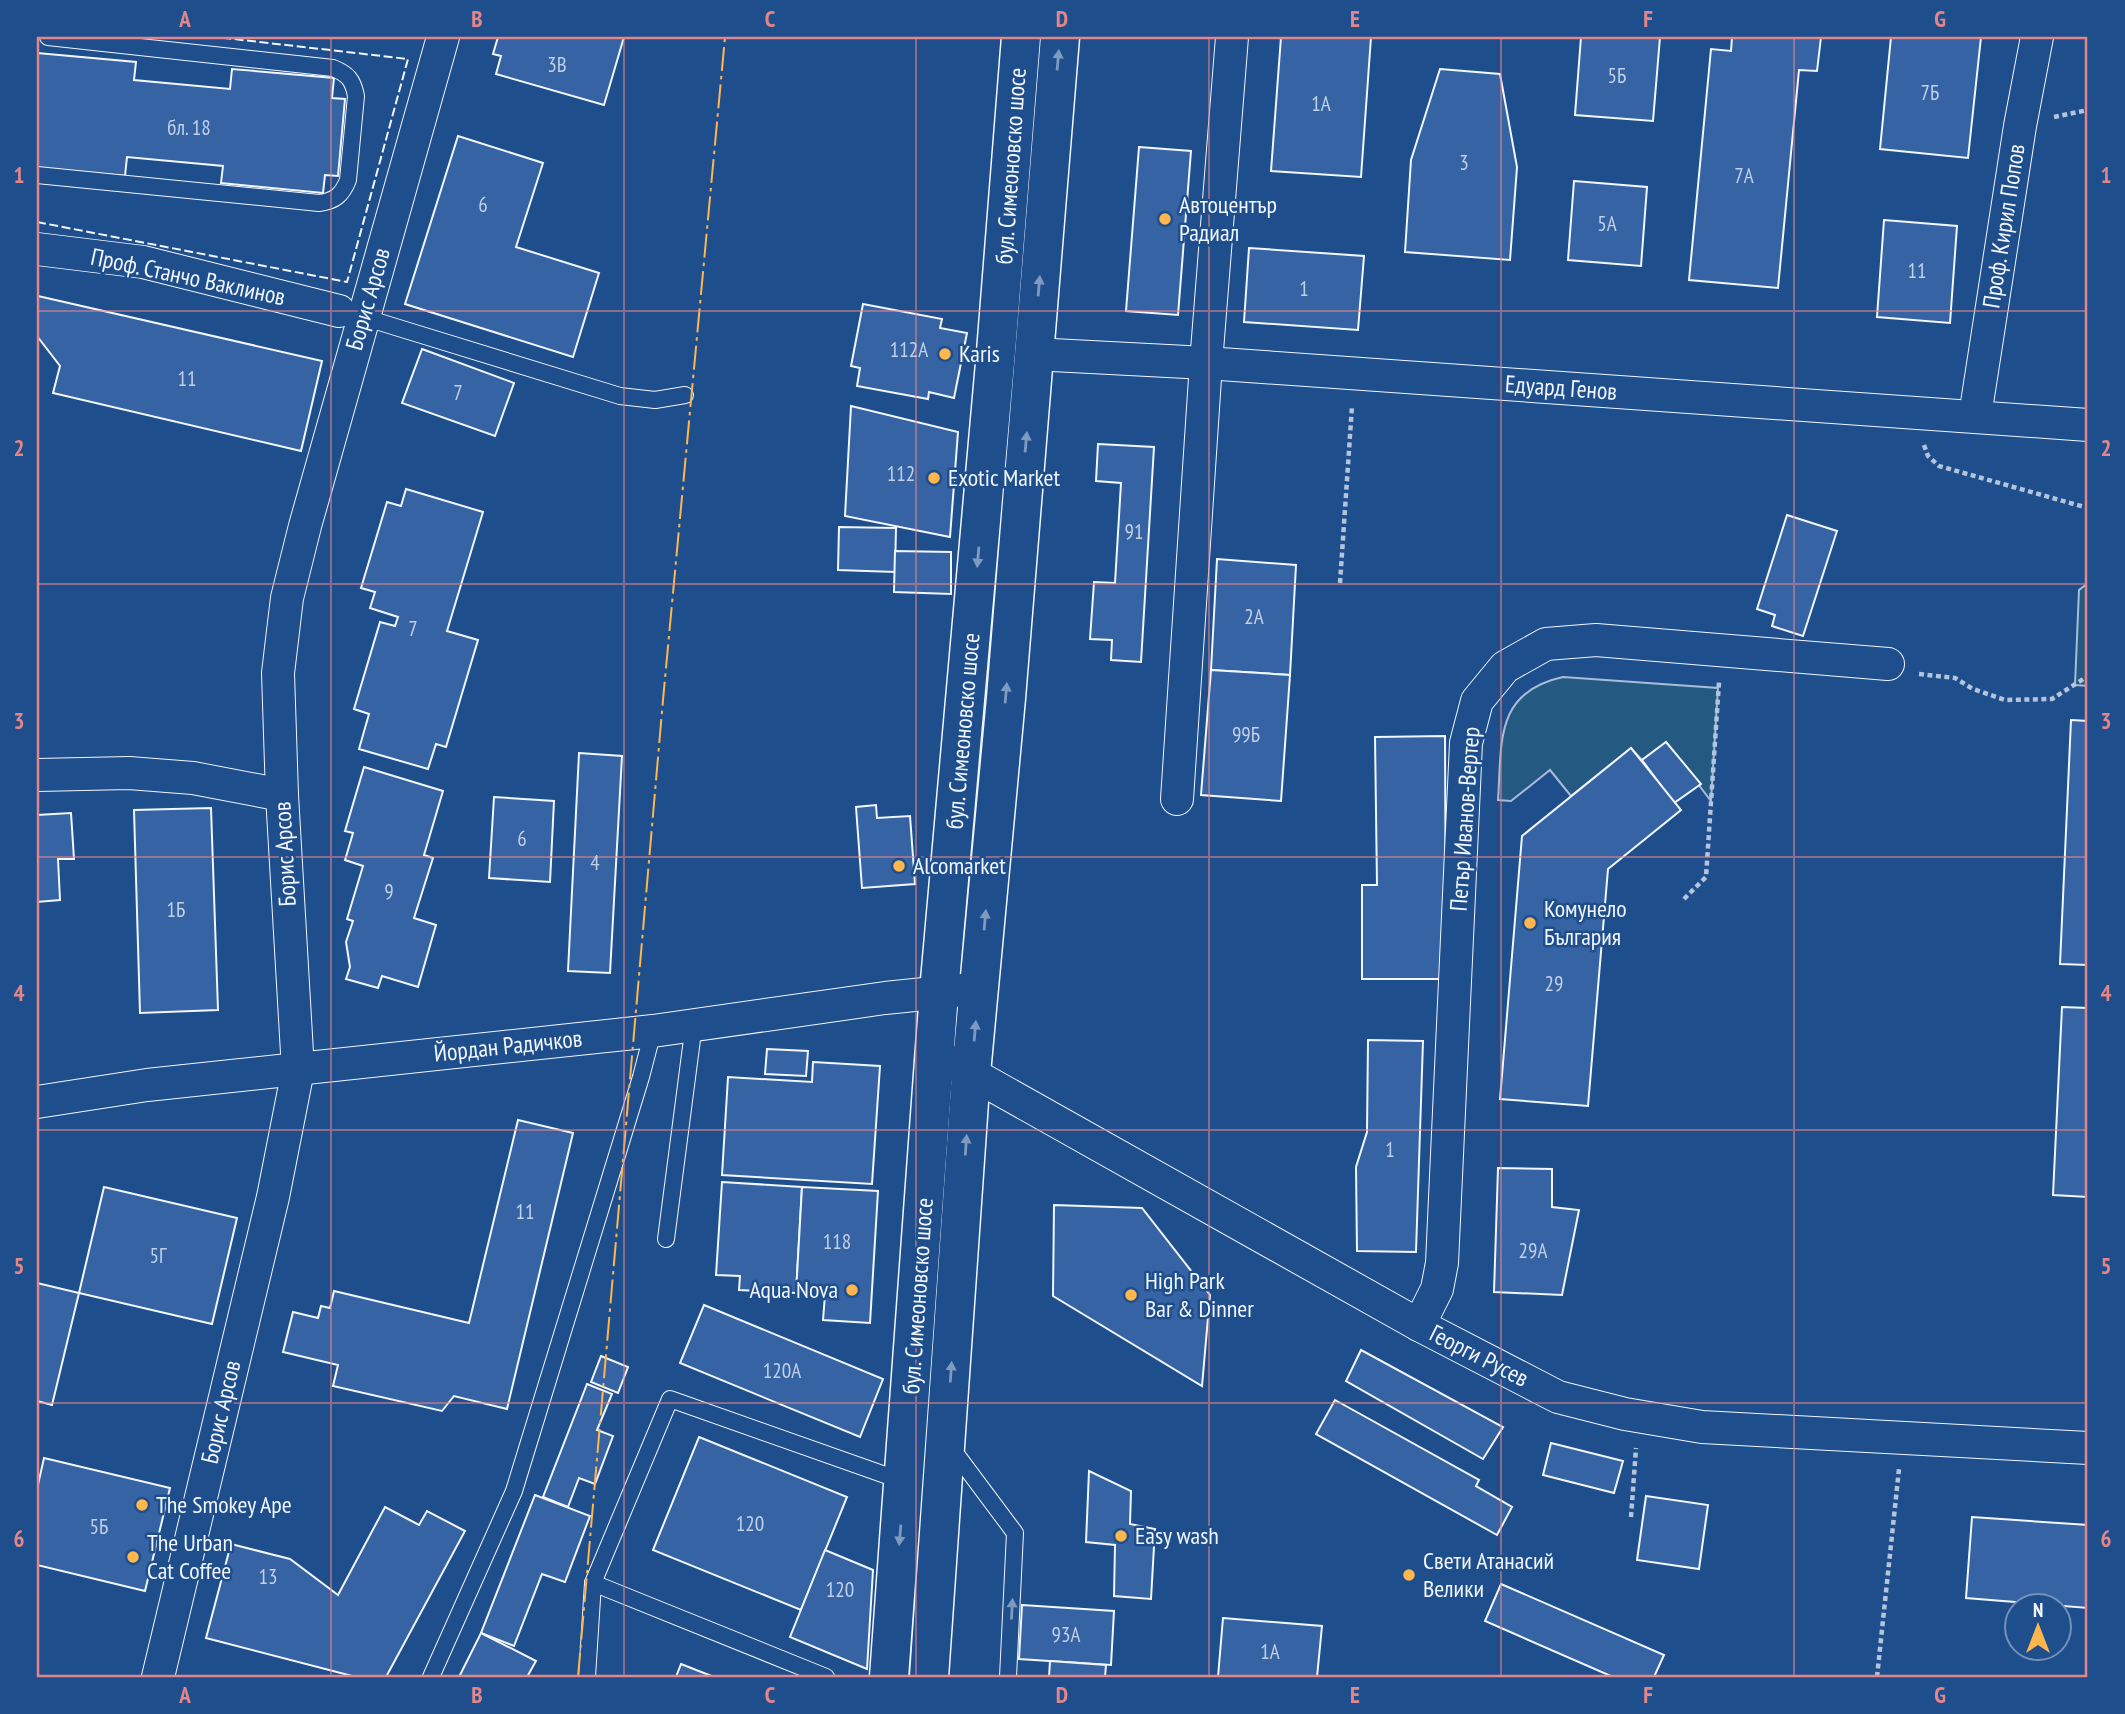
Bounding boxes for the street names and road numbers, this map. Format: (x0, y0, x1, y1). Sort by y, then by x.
street label: бул. Симеоновско шосе (988, 67, 1033, 265)
street label: Проф. Кирил Попов (1975, 142, 2032, 310)
street label: Проф. Станчо Ваклинов (88, 241, 288, 312)
street label: Борис Арсов (338, 244, 397, 354)
street label: Едуард Генов (1504, 368, 1618, 407)
street label: бул. Симеоновско шосе (938, 632, 987, 830)
street label: Петър Иванов-Вертер (1443, 726, 1486, 912)
street label: Борис Арсов (266, 801, 303, 907)
street label: Йордан Радичков (432, 1022, 584, 1069)
street label: бул. Симеоновско шосе (895, 1197, 940, 1395)
street label: Георги Русев (1424, 1317, 1534, 1394)
street label: Борис Арсов (194, 1357, 247, 1467)

